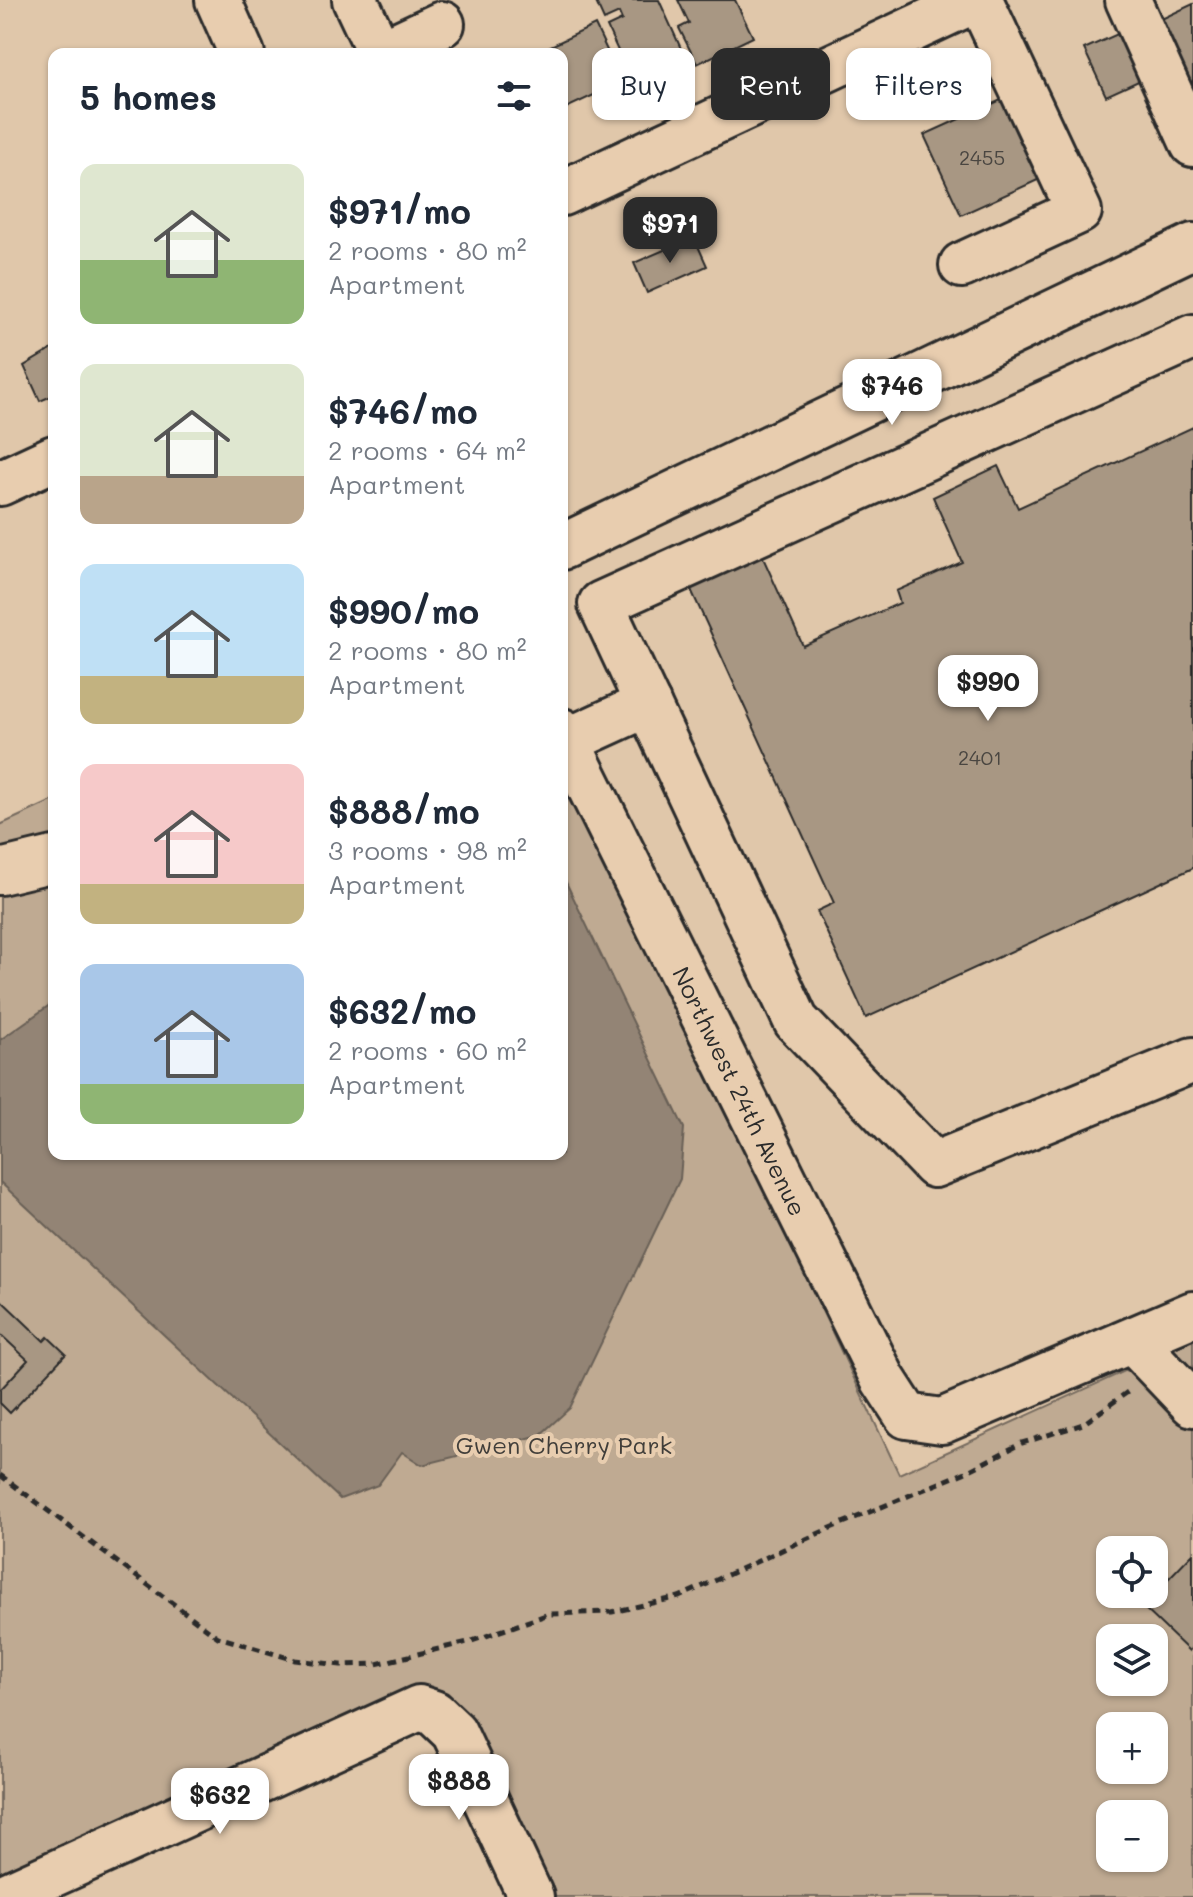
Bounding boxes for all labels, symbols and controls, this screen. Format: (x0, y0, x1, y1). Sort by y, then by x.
chip: Buy (592, 48, 695, 120)
chip: Rent (711, 48, 830, 120)
chip: Filters (846, 48, 991, 120)
text: 5 homes (80, 74, 217, 119)
icon: filters (492, 74, 536, 118)
house number: 2455 (959, 144, 1005, 170)
text: $971/mo (328, 188, 471, 233)
icon: home (144, 196, 240, 292)
pin: $971 (623, 197, 717, 265)
text: $971 (641, 206, 699, 240)
text: 2 rooms · 80 m² (328, 233, 527, 267)
text: Apartment (328, 267, 465, 301)
pin: $746 (845, 359, 939, 427)
text: $746 (861, 368, 923, 402)
text: $746/mo (328, 388, 478, 433)
icon: home (144, 396, 240, 492)
text: 2 rooms · 64 m² (328, 433, 526, 467)
text: Apartment (328, 467, 465, 501)
text: $990/mo (328, 588, 479, 633)
icon: home (144, 596, 240, 692)
text: 2 rooms · 80 m² (328, 633, 527, 667)
pin: $990 (941, 655, 1035, 723)
text: $990 (956, 664, 1020, 698)
text: Apartment (328, 667, 465, 701)
house number: 2401 (958, 744, 1002, 770)
text: $888/mo (328, 788, 480, 833)
icon: home (144, 796, 240, 892)
text: 3 rooms · 98 m² (328, 833, 527, 867)
text: Apartment (328, 867, 465, 901)
street label: Northwest 24th Avenue (666, 961, 814, 1221)
text: $632/mo (328, 988, 476, 1033)
icon: home (144, 996, 240, 1092)
text: 2 rooms · 60 m² (328, 1033, 527, 1067)
text: Apartment (328, 1067, 465, 1101)
park label: Gwen Cherry Park (456, 1429, 672, 1460)
map controls (1096, 1536, 1168, 1872)
button: locate (1096, 1536, 1168, 1608)
button: layers (1096, 1624, 1168, 1696)
button: + (1096, 1712, 1168, 1784)
pin: $888 (412, 1754, 506, 1822)
text: $888 (427, 1763, 491, 1797)
pin: $632 (173, 1768, 267, 1836)
text: $632 (189, 1777, 251, 1811)
button: − (1096, 1800, 1168, 1872)

